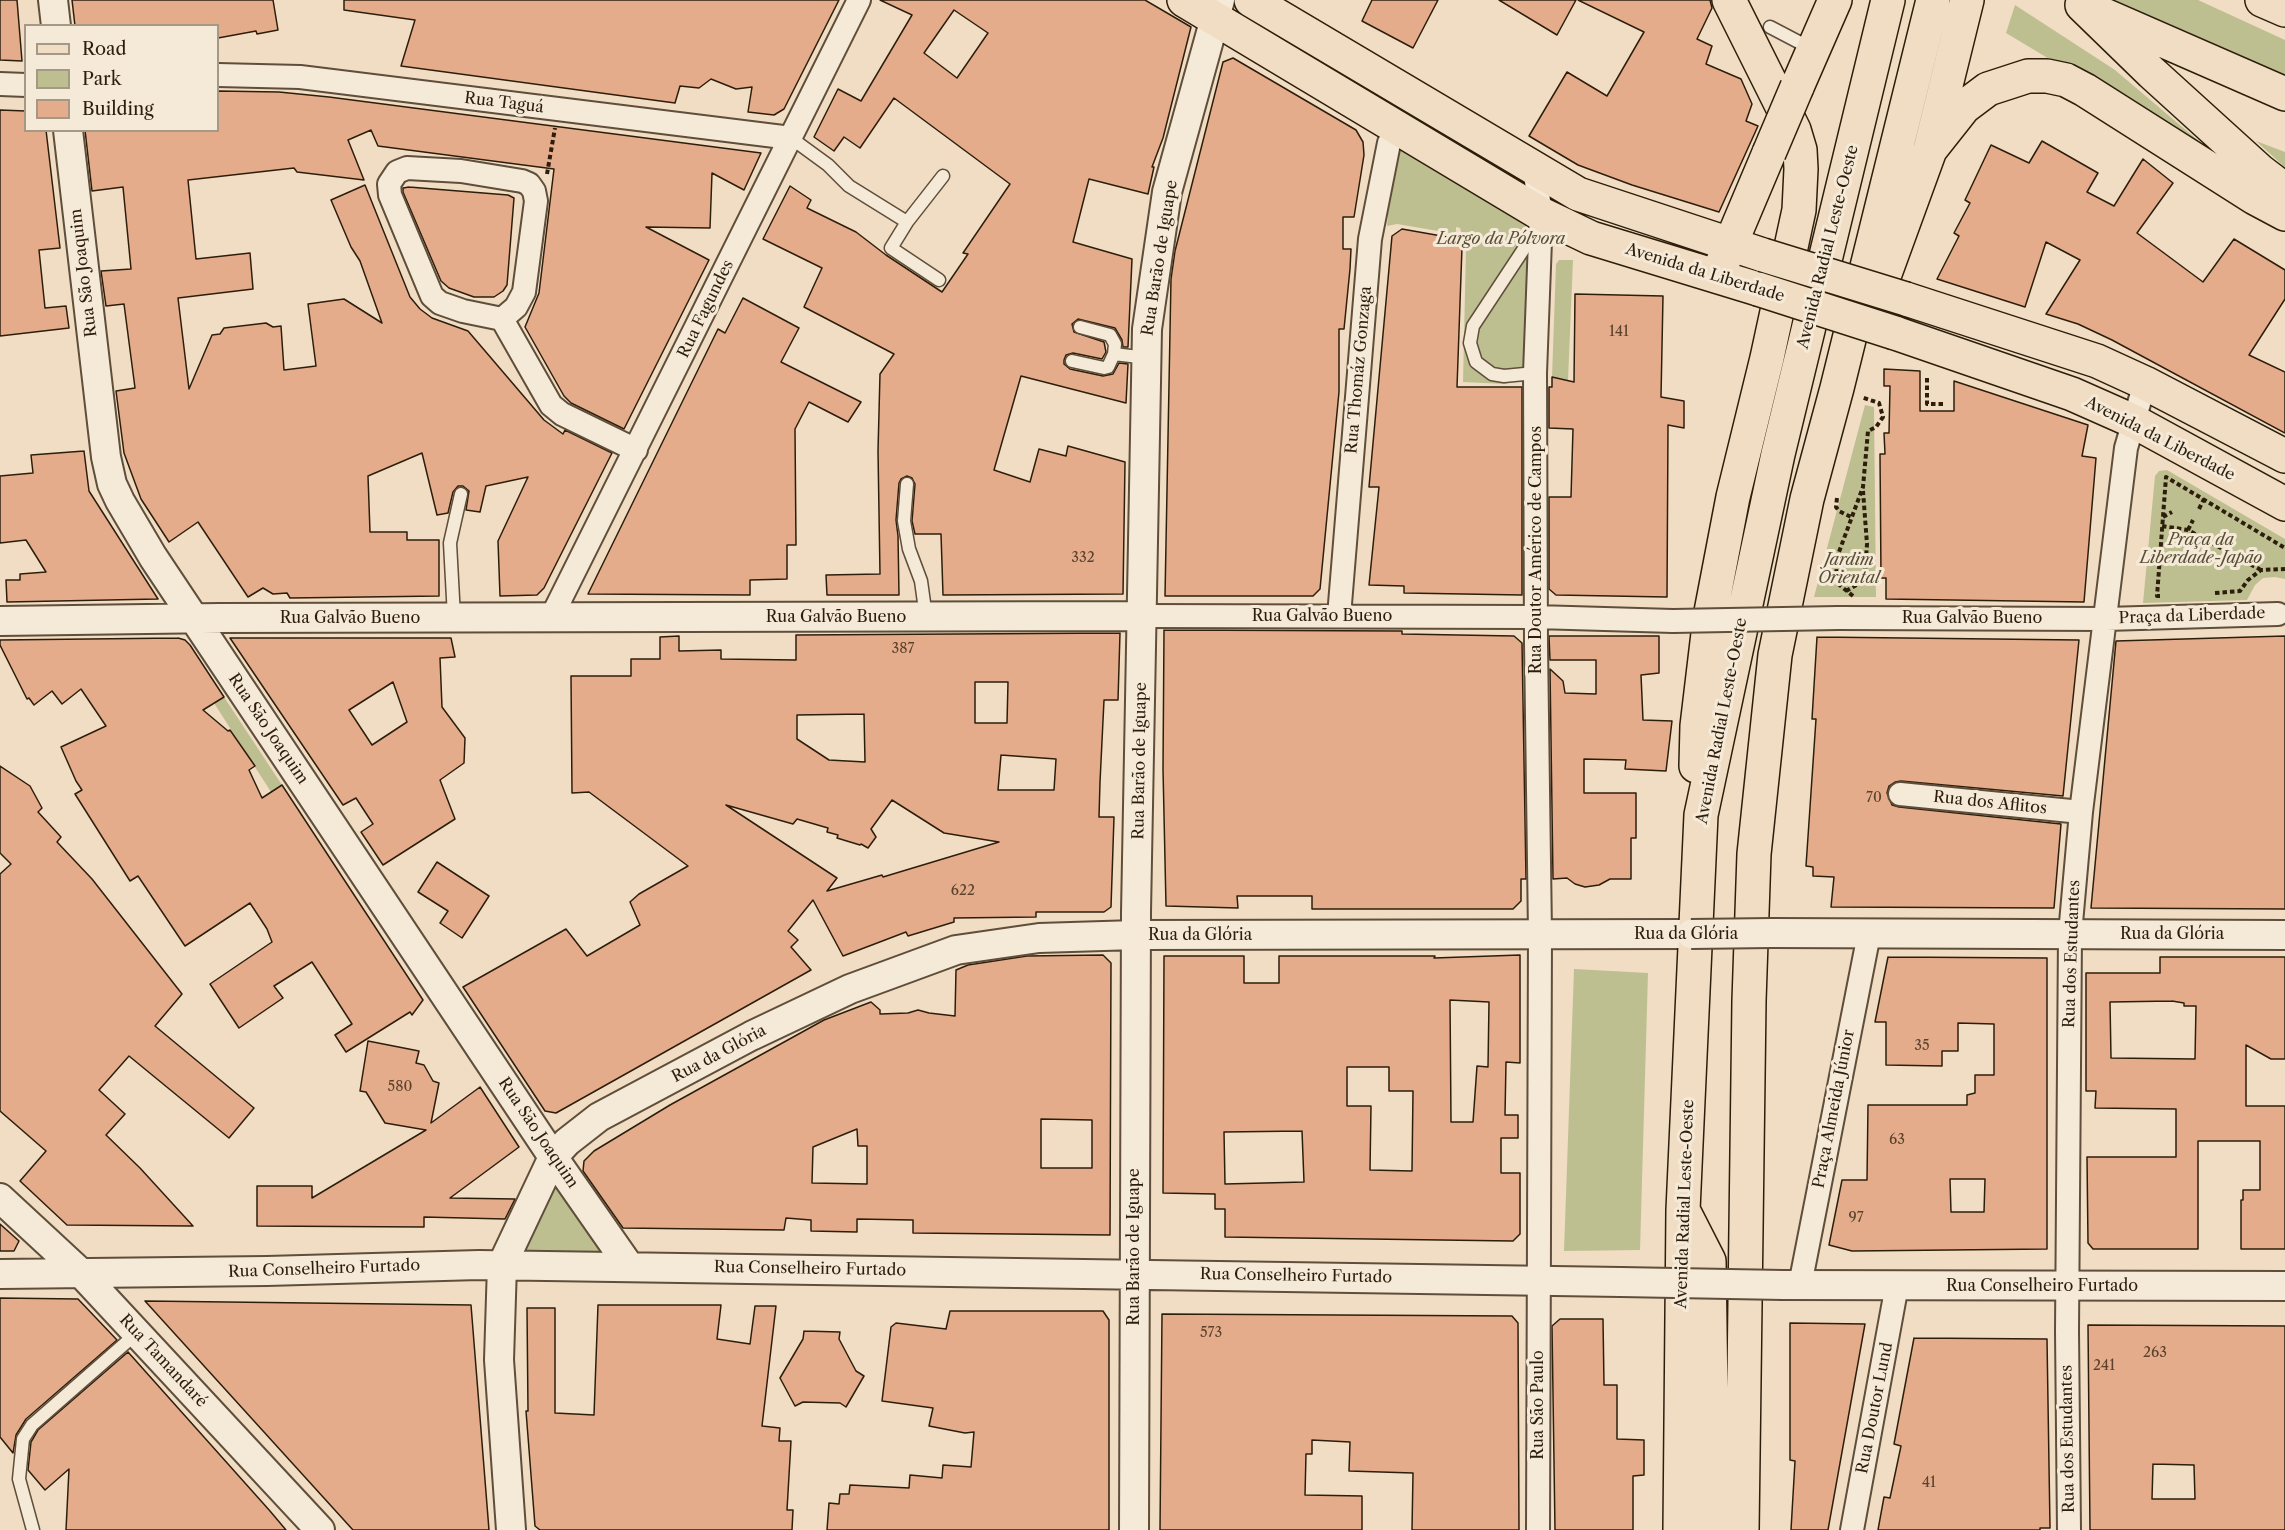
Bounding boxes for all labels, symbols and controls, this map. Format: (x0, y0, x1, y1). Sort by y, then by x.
legend (24, 24, 219, 132)
text: Road (82, 38, 127, 60)
text: Park (82, 68, 121, 90)
street label: Rua Taguá (463, 89, 545, 117)
text: Building (82, 98, 154, 120)
street label: Avenida Radial Leste-Oeste (1793, 143, 1863, 351)
street label: Rua Barão de Iguape (1138, 179, 1182, 337)
street label: Rua São Joaquim (67, 208, 101, 338)
park label: Largo da Pólvora (1437, 229, 1565, 249)
street label: Avenida da Liberdade (1623, 240, 1787, 306)
street label: Rua Fagundes (674, 257, 738, 361)
street label: Rua Thomáz Gonzaga (1342, 285, 1376, 455)
house number: 141 (1609, 324, 1629, 340)
street label: Avenida da Liberdade (2082, 393, 2238, 485)
street label: Rua Doutor Américo de Campos (1526, 426, 1546, 674)
park label: Praça da Liberdade-Japão (2140, 530, 2262, 568)
house number: 332 (1071, 550, 1095, 566)
park label: Jardim Oriental (1818, 550, 1880, 588)
street label: Praça da Liberdade (2118, 604, 2266, 628)
street label: Rua Galvão Bueno (1252, 606, 1392, 626)
street label: Rua Galvão Bueno (766, 607, 906, 627)
street label: Rua Galvão Bueno (280, 608, 420, 628)
street label: Rua Galvão Bueno (1902, 608, 2042, 628)
street label: Avenida Radial Leste-Oeste (1693, 616, 1751, 826)
house number: 387 (892, 641, 914, 657)
street label: Rua São Joaquim (224, 670, 312, 788)
street label: Rua Barão de Iguape (1129, 682, 1151, 840)
street label: Rua dos Aflitos (1932, 787, 2048, 819)
house number: 70 (1866, 790, 1882, 806)
street label: Rua dos Estudantes (2060, 880, 2084, 1028)
house number: 622 (951, 883, 975, 899)
street label: Rua da Glória (1634, 924, 1738, 944)
street label: Rua da Glória (2120, 924, 2224, 944)
street label: Rua da Glória (1148, 925, 1252, 945)
street label: Rua da Glória (668, 1021, 770, 1087)
street label: Praça Almeida Júnior (1809, 1028, 1859, 1190)
house number: 35 (1914, 1038, 1930, 1054)
street label: Rua São Joaquim (494, 1074, 582, 1192)
house number: 580 (388, 1079, 412, 1095)
street label: Avenida Radial Leste-Oeste (1672, 1099, 1698, 1309)
house number: 63 (1889, 1132, 1905, 1148)
street label: Rua Barão de Iguape (1124, 1168, 1144, 1326)
house number: 97 (1848, 1210, 1864, 1226)
street label: Rua Conselheiro Furtado (228, 1256, 420, 1282)
street label: Rua Conselheiro Furtado (714, 1258, 906, 1280)
street label: Rua Conselheiro Furtado (1200, 1265, 1392, 1287)
street label: Rua Conselheiro Furtado (1946, 1276, 2138, 1296)
street label: Rua Tamandaré (115, 1311, 211, 1411)
house number: 573 (1200, 1325, 1222, 1341)
street label: Rua Doutor Lund (1853, 1341, 1897, 1475)
house number: 263 (2143, 1345, 2167, 1361)
street label: Rua São Paulo (1528, 1350, 1548, 1460)
house number: 241 (2093, 1358, 2115, 1374)
street label: Rua dos Estudantes (2057, 1365, 2079, 1513)
house number: 41 (1922, 1475, 1936, 1491)

